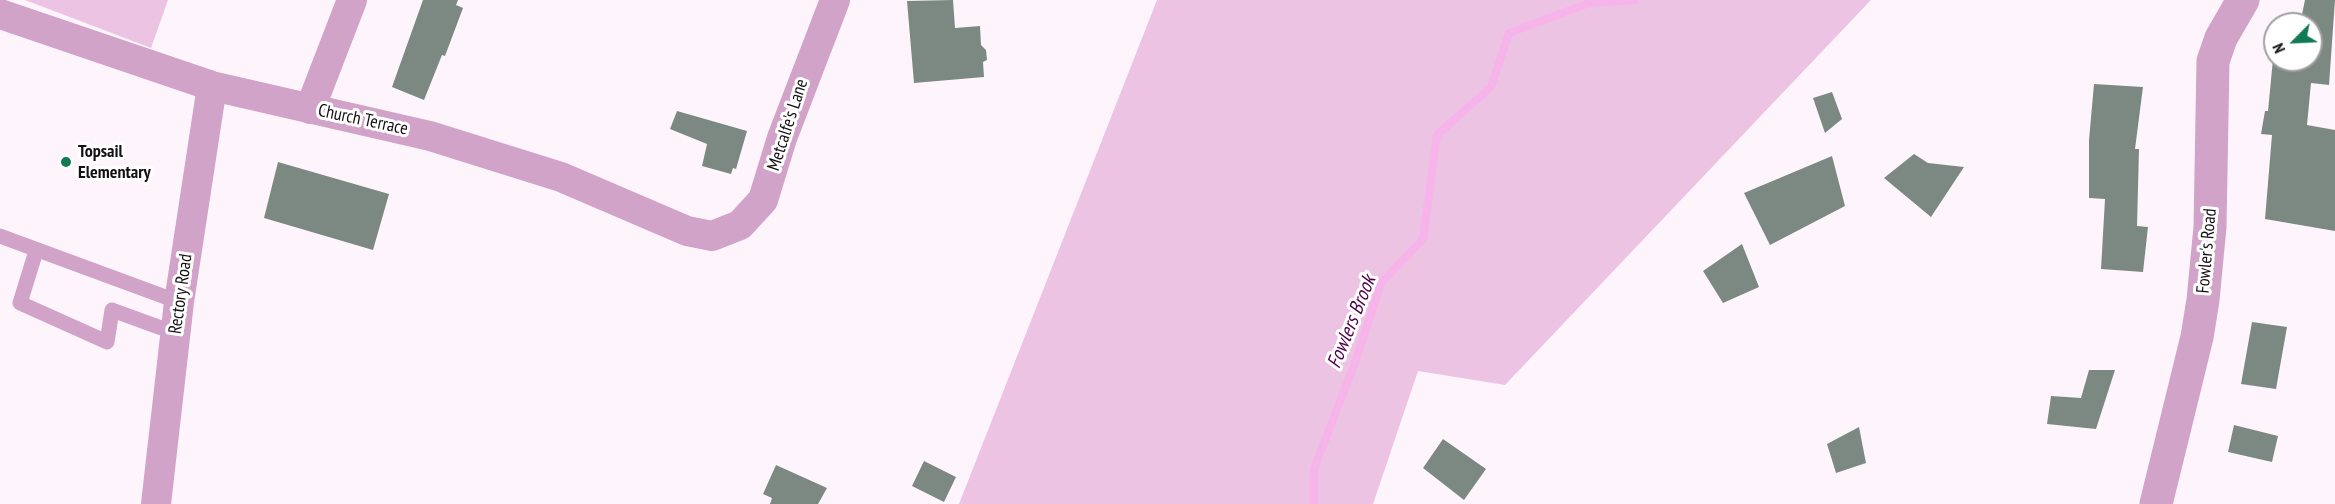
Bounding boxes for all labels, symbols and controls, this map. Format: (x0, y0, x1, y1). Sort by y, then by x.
north arrow (2263, 12, 2323, 72)
text: N (2267, 41, 2289, 57)
street label: Metcalfe's Lane (763, 76, 813, 174)
street label: Church Terrace (316, 100, 410, 140)
place label: Topsail Elementary (78, 141, 151, 184)
marker: Topsail Elementary (59, 155, 73, 169)
street label: Fowler's Road (2193, 208, 2221, 294)
street label: Rectory Road (165, 253, 197, 335)
water label: Fowlers Brook (1323, 272, 1381, 372)

